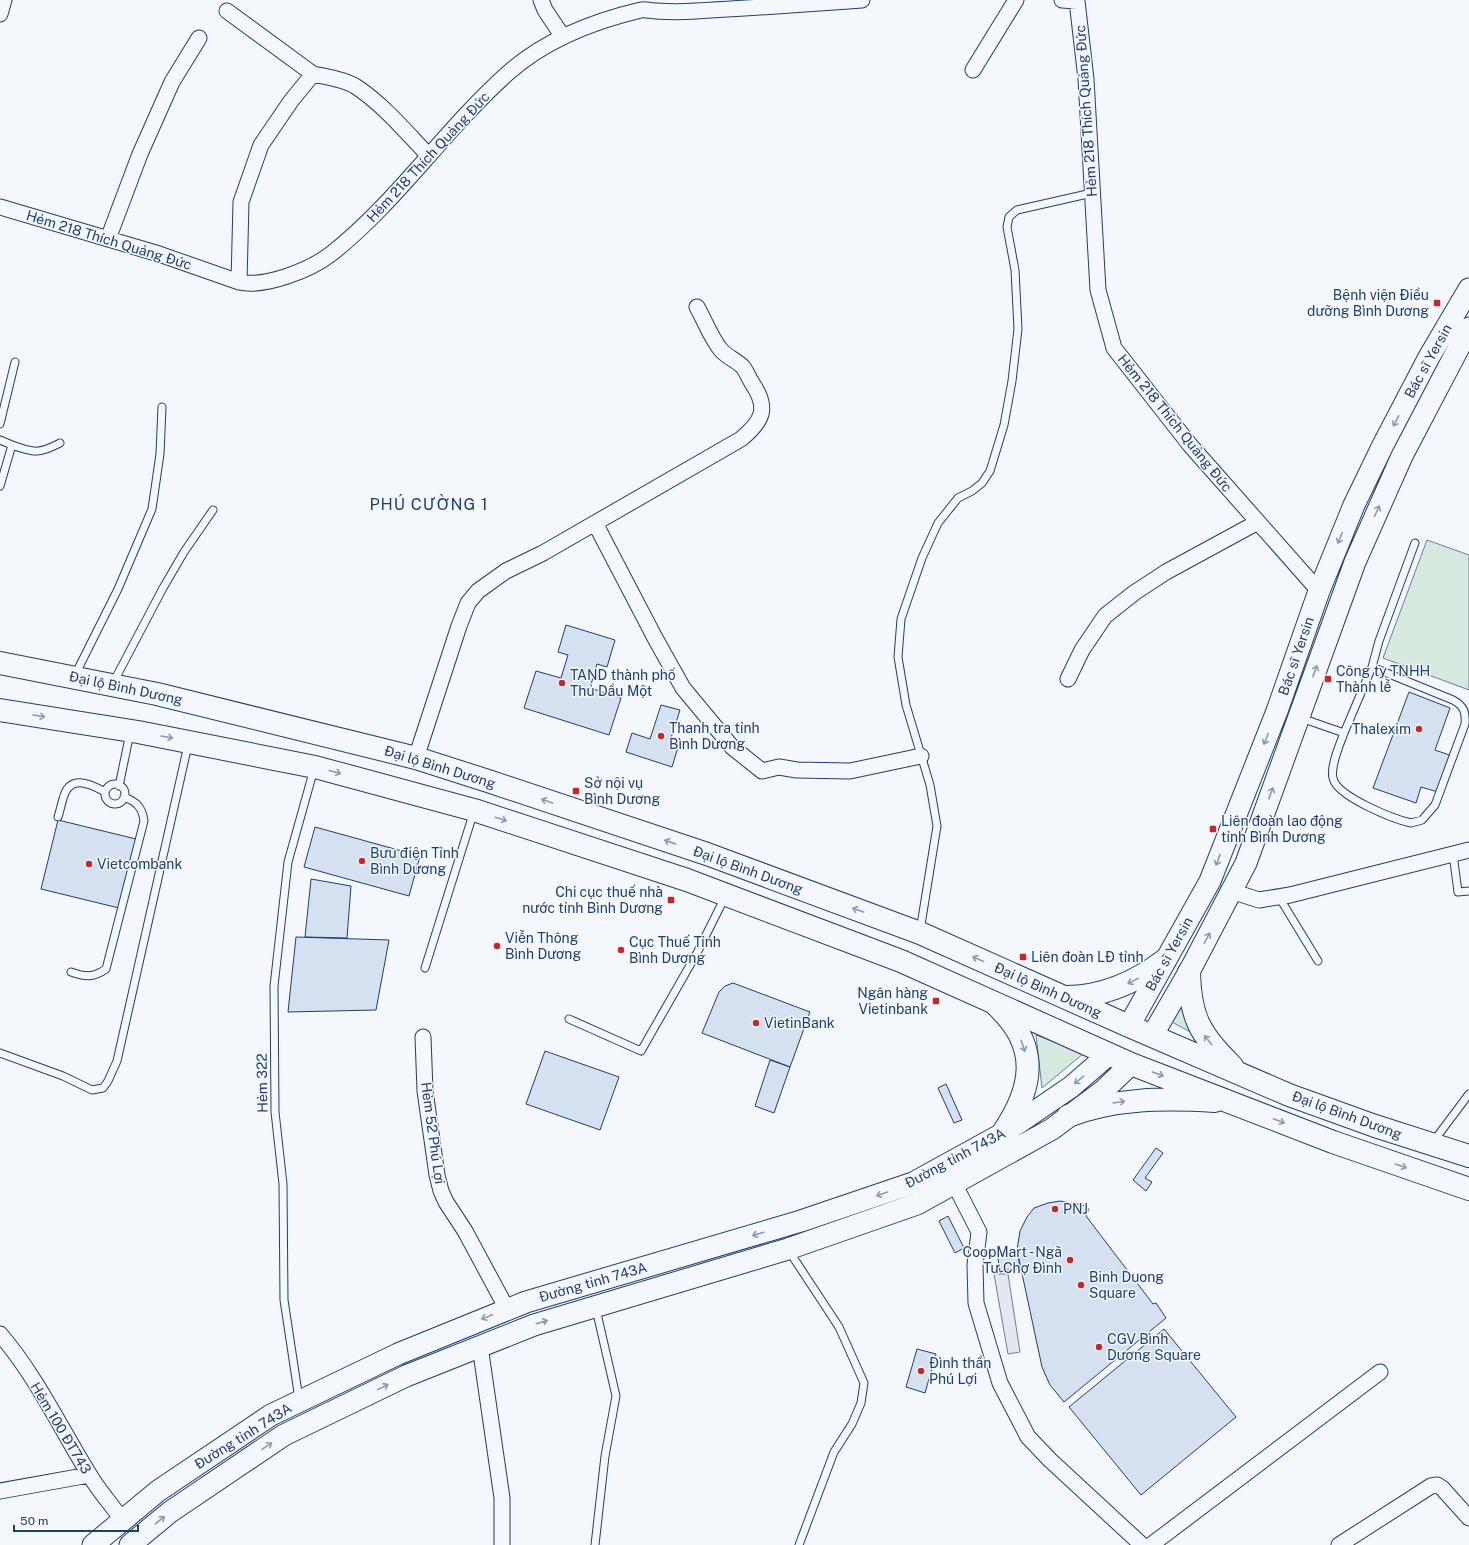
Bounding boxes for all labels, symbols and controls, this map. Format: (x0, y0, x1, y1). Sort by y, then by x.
street label: Hẻm 218 Thích Quảng Đức (1072, 25, 1100, 197)
street label: Hẻm 218 Thích Quảng Đức (363, 89, 493, 225)
street label: Hẻm 218 Thích Quảng Đức (24, 207, 194, 273)
place label: Bệnh viện Điều dưỡng Bình Dương (1307, 287, 1429, 319)
marker: Bệnh viện Điều dưỡng Bình Dương (1432, 298, 1442, 308)
street label: Bác sĩ Yersin (1401, 321, 1455, 401)
street label: Hẻm 218 Thích Quảng Đức (1115, 351, 1235, 495)
one-way arrow (1391, 414, 1399, 426)
district label: PHÚ CƯỜNG 1 (369, 494, 489, 514)
one-way arrow (1374, 505, 1382, 517)
one-way arrow (1336, 532, 1344, 544)
street label: Bác sĩ Yersin (1275, 615, 1317, 697)
place label: Công ty TNHH Thành lễ (1336, 663, 1430, 695)
one-way arrow (1312, 666, 1320, 678)
place label: TAND thành phố Thủ Dầu Một (570, 667, 676, 699)
street label: Đại lộ Bình Dương (68, 668, 185, 708)
marker: Công ty TNHH Thành lễ (1323, 674, 1333, 684)
marker: TAND thành phố Thủ Dầu Một (557, 678, 567, 688)
one-way arrow (32, 712, 45, 720)
place label: Thanh tra tỉnh Bình Dương (669, 720, 760, 752)
place label: Thalexim (1352, 721, 1411, 737)
marker: Thalexim (1414, 724, 1424, 734)
marker: Thanh tra tỉnh Bình Dương (656, 731, 666, 741)
one-way arrow (1261, 732, 1269, 744)
one-way arrow (160, 733, 173, 741)
street label: Đại lộ Bình Dương (382, 742, 498, 792)
one-way arrow (328, 769, 341, 776)
place label: Sở nội vụ Bình Dương (584, 775, 660, 807)
marker: Sở nội vụ Bình Dương (571, 786, 581, 796)
one-way arrow (1267, 788, 1275, 800)
one-way arrow (541, 796, 553, 804)
place label: Liên đoàn lao động tỉnh Bình Dương (1221, 813, 1343, 845)
one-way arrow (494, 815, 506, 823)
marker: Liên đoàn lao động tỉnh Bình Dương (1208, 824, 1218, 834)
one-way arrow (663, 838, 676, 845)
street label: Đại lộ Bình Dương (691, 843, 805, 897)
place label: Bưu điện Tỉnh Bình Dương (370, 845, 459, 877)
one-way arrow (1213, 853, 1221, 865)
place label: Vietcombank (97, 856, 182, 872)
marker: Bưu điện Tỉnh Bình Dương (357, 856, 367, 866)
marker: Vietcombank (84, 859, 94, 869)
place label: Chi cục thuế nhà nước tỉnh Bình Dương (522, 884, 663, 916)
marker: Chi cục thuế nhà nước tỉnh Bình Dương (666, 895, 676, 905)
one-way arrow (852, 906, 864, 914)
street label: Bác sĩ Yersin (1142, 914, 1196, 994)
place label: Viễn Thông Bình Dương (505, 930, 581, 962)
one-way arrow (1204, 932, 1211, 944)
place label: Cục Thuế Tỉnh Bình Dương (629, 934, 721, 966)
marker: Viễn Thông Bình Dương (492, 941, 502, 951)
marker: Cục Thuế Tỉnh Bình Dương (616, 945, 626, 955)
place label: Liên đoàn LĐ tỉnh (1031, 949, 1143, 965)
marker: Liên đoàn LĐ tỉnh (1018, 952, 1028, 962)
one-way arrow (972, 955, 984, 962)
street label: Đại lộ Bình Dương (992, 959, 1104, 1021)
one-way arrow (1127, 978, 1139, 985)
place label: Ngân hàng Vietinbank (857, 985, 928, 1017)
marker: Ngân hàng Vietinbank (931, 996, 941, 1006)
place label: VietinBank (764, 1015, 835, 1031)
marker: VietinBank (751, 1018, 761, 1028)
one-way arrow (1203, 1034, 1212, 1045)
one-way arrow (1020, 1039, 1027, 1052)
street label: Hẻm 322 (253, 1053, 271, 1113)
one-way arrow (1151, 1070, 1163, 1078)
one-way arrow (1074, 1075, 1084, 1084)
street label: Hẻm 52 Phú Lợi (418, 1081, 448, 1185)
street label: Đại lộ Bình Dương (1290, 1088, 1404, 1142)
one-way arrow (1112, 1098, 1125, 1106)
one-way arrow (1272, 1117, 1284, 1125)
street label: Đường tỉnh 743A (902, 1125, 1008, 1191)
one-way arrow (1394, 1163, 1406, 1171)
one-way arrow (876, 1190, 888, 1198)
place label: PNJ (1063, 1201, 1088, 1217)
marker: PNJ (1050, 1204, 1060, 1214)
one-way arrow (752, 1231, 765, 1238)
place label: CoopMart - Ngã Tư Chợ Đình (963, 1244, 1062, 1276)
marker: CoopMart - Ngã Tư Chợ Đình (1065, 1255, 1075, 1265)
street label: Đường tỉnh 743A (537, 1259, 649, 1305)
place label: Binh Duong Square (1089, 1269, 1164, 1301)
marker: Binh Duong Square (1076, 1280, 1086, 1290)
one-way arrow (482, 1314, 494, 1321)
one-way arrow (535, 1318, 548, 1325)
place label: CGV Bình Dương Square (1107, 1331, 1201, 1363)
marker: CGV Bình Dương Square (1094, 1342, 1104, 1352)
place label: Đình thần Phú Lợi (929, 1355, 991, 1387)
marker: Đình thần Phú Lợi (916, 1366, 926, 1376)
street label: Hẻm 100 ĐT743 (27, 1379, 95, 1477)
one-way arrow (377, 1383, 389, 1390)
street label: Đường tỉnh 743A (192, 1400, 295, 1472)
one-way arrow (262, 1442, 273, 1450)
scale bar (14, 1507, 138, 1533)
text: 50 m (20, 1514, 48, 1528)
one-way arrow (155, 1515, 166, 1524)

